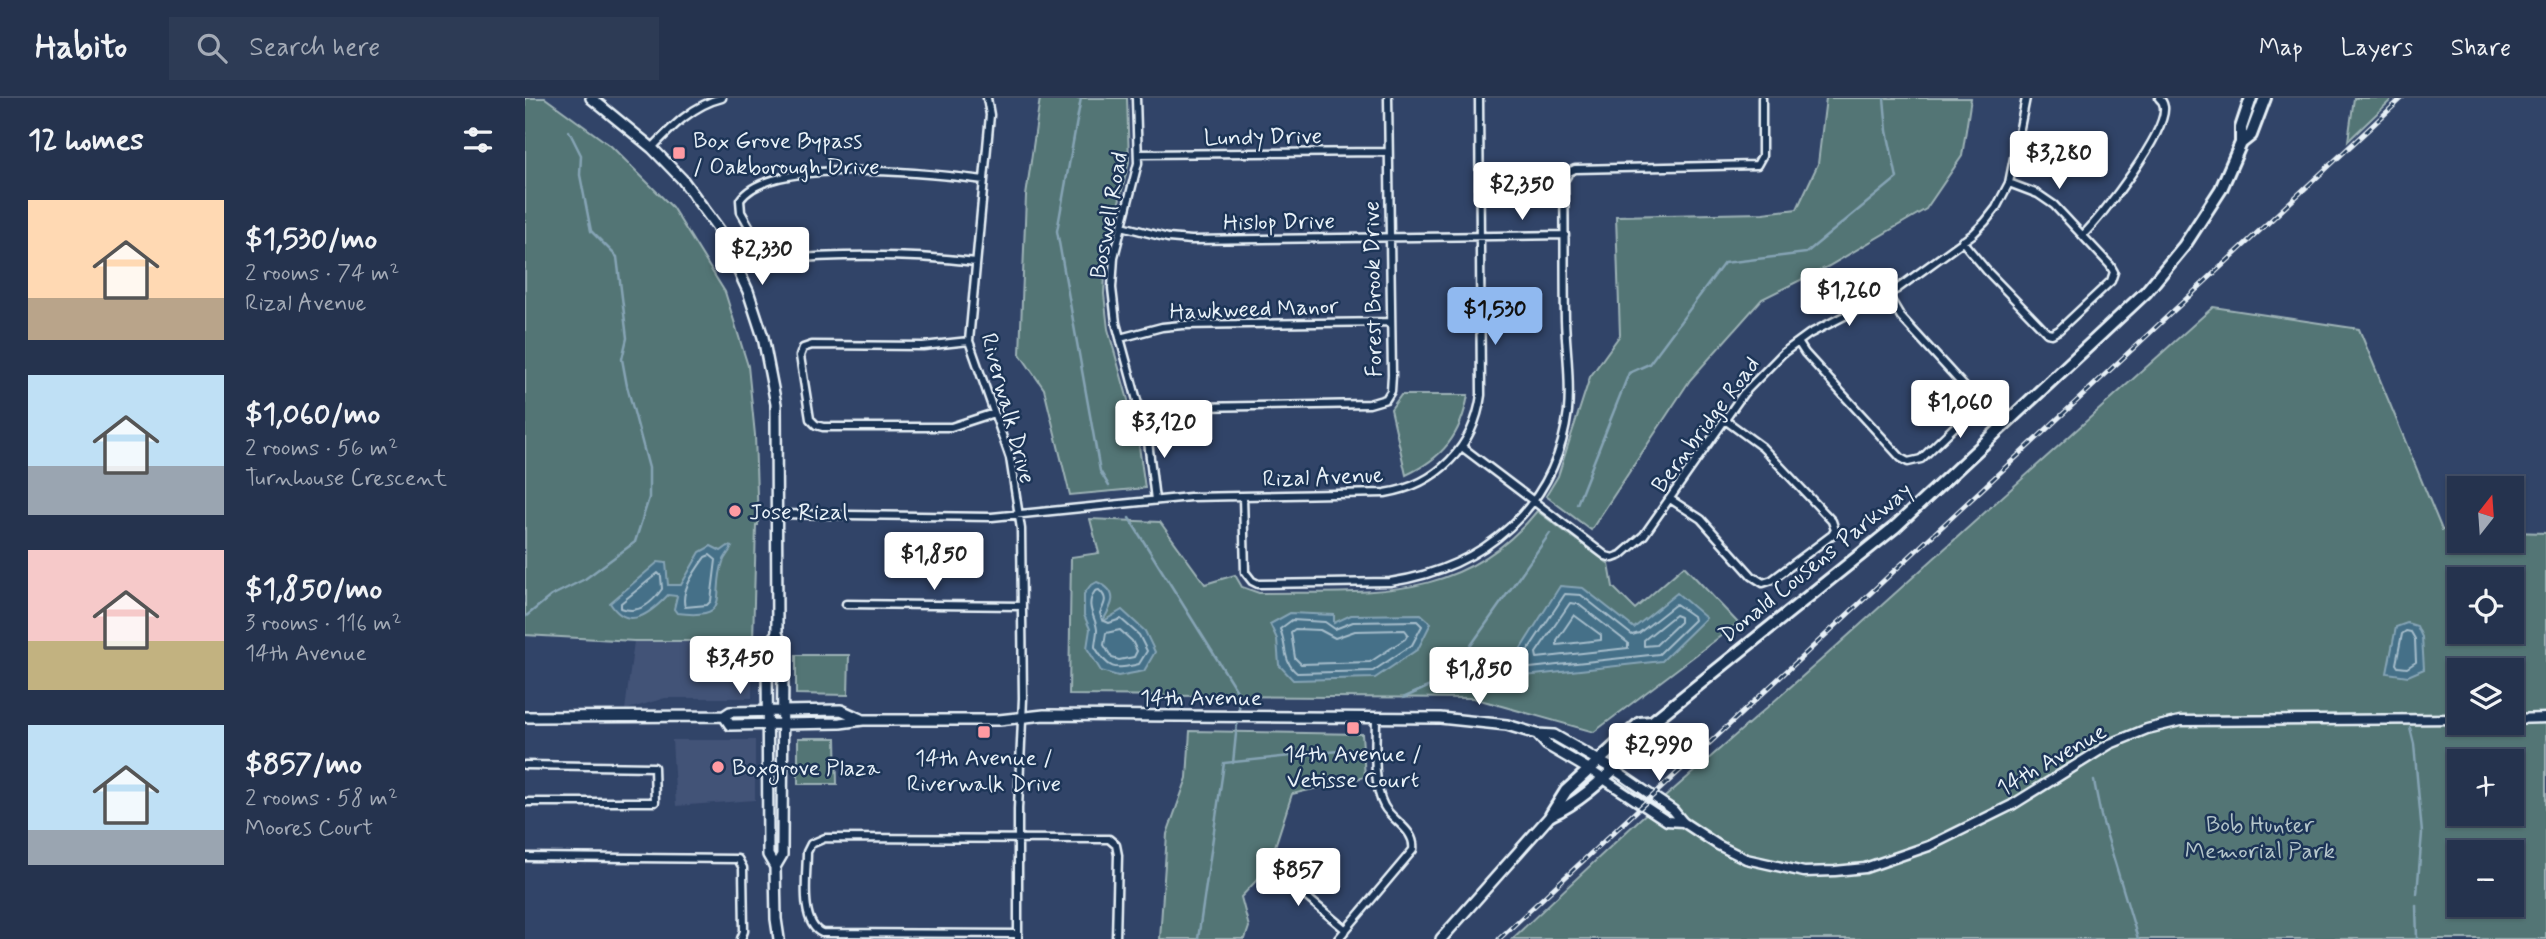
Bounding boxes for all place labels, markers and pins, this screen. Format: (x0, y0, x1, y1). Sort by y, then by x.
place label: Box Grove Bypass / Oakborough Drive (693, 127, 880, 183)
pin: $3,280 (2002, 132, 2116, 191)
marker: Box Grove Bypass / Oakborough Drive (671, 145, 687, 161)
pin: $2,350 (1465, 162, 1579, 222)
pin: $2,330 (705, 228, 819, 287)
pin: $1,260 (1792, 268, 1906, 328)
pin: $1,530 (1438, 288, 1552, 347)
pin: $1,060 (1903, 380, 2017, 440)
pin: $3,120 (1107, 400, 1221, 460)
place label: Jose Rizal (749, 498, 848, 528)
marker: Jose Rizal (727, 503, 743, 519)
pin: $1,850 (877, 532, 991, 592)
pin: $3,450 (683, 636, 797, 696)
pin: $1,850 (1422, 648, 1536, 707)
marker: 14th Avenue / Vetisse Court (1345, 720, 1361, 736)
marker: 14th Avenue / Riverwalk Drive (976, 724, 992, 740)
pin: $2,990 (1602, 724, 1716, 783)
place label: 14th Avenue / Vetisse Court (1284, 740, 1422, 796)
place label: 14th Avenue / Riverwalk Drive (907, 744, 1061, 800)
place label: Boxgrove Plaza (732, 754, 880, 786)
marker: Boxgrove Plaza (710, 759, 726, 775)
pin: $857 (1257, 848, 1339, 908)

